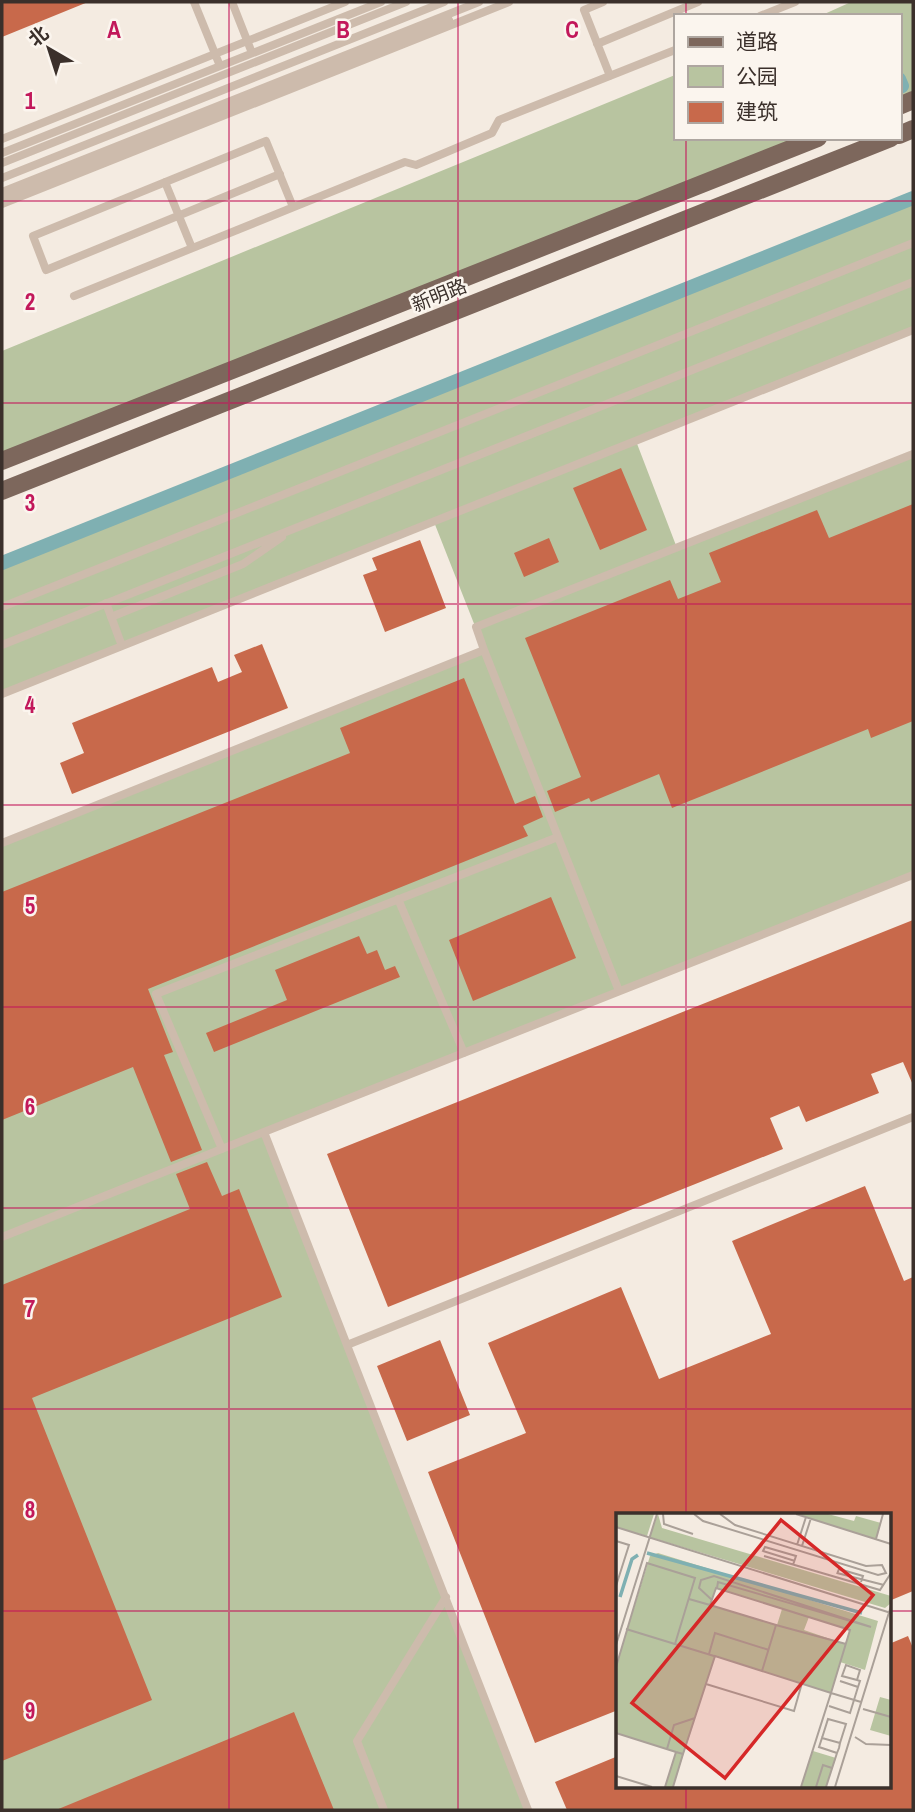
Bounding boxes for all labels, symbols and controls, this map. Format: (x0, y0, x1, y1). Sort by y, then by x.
north arrow (14, 14, 84, 84)
text: A (107, 14, 121, 45)
text: B (336, 14, 350, 45)
text: C (565, 14, 579, 45)
legend (674, 14, 901, 140)
text: 北 (23, 20, 54, 52)
text: 道路 (736, 27, 778, 56)
text: 公园 (736, 62, 778, 91)
text: 1 (25, 85, 36, 116)
text: 建筑 (736, 97, 778, 126)
street label: 新明路 (408, 272, 470, 318)
text: 2 (25, 286, 35, 317)
text: 3 (25, 487, 35, 518)
text: 4 (25, 689, 36, 720)
text: 5 (25, 890, 35, 921)
text: 6 (25, 1091, 35, 1122)
text: 7 (25, 1293, 35, 1324)
text: 8 (25, 1494, 35, 1525)
inset map (616, 1513, 890, 1787)
text: 9 (25, 1695, 35, 1726)

